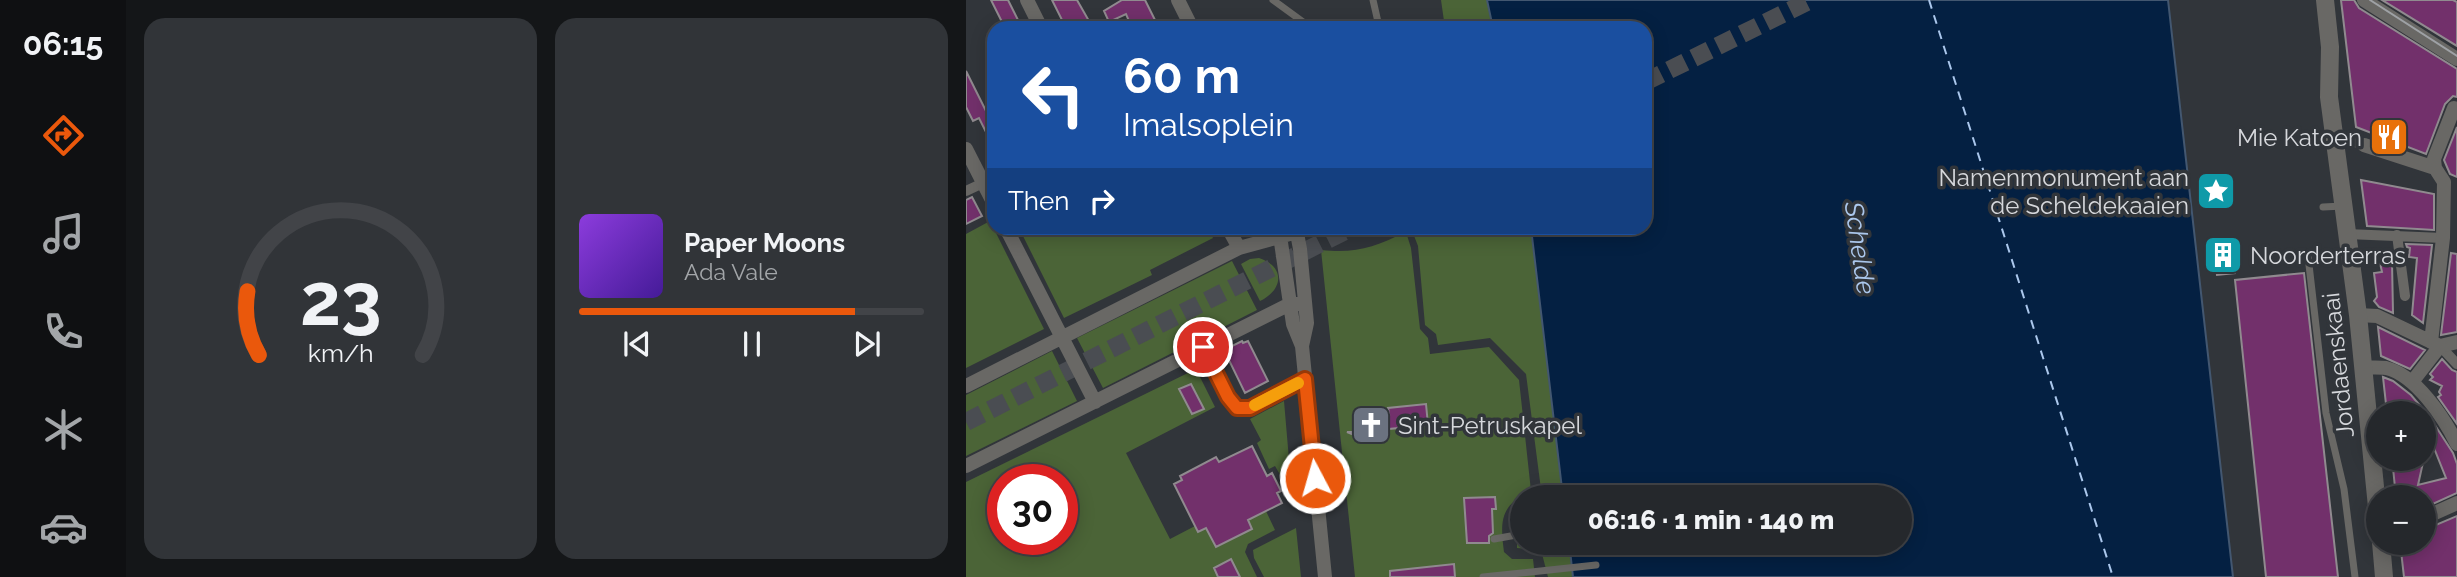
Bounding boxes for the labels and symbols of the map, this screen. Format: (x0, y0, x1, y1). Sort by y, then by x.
restaurant icon: Mie Katoen (2368, 116, 2410, 158)
place label: Mie Katoen (2237, 123, 2362, 152)
place label: Namenmonument aan de Scheldekaaien (1938, 163, 2189, 220)
place icon: Namenmonument aan de Scheldekaaien (2195, 170, 2237, 212)
water label: Schelde (1838, 199, 1881, 297)
building icon: Noorderterras (2202, 234, 2244, 276)
place label: Noorderterras (2250, 241, 2406, 270)
street label: Jordaenskaai (2316, 291, 2360, 439)
pin (1173, 317, 1233, 377)
church icon: Sint-Petruskapel (1350, 404, 1392, 446)
place label: Sint-Petruskapel (1398, 411, 1582, 440)
position arrow (1278, 441, 1352, 515)
speed limit sign: 30 (987, 464, 1078, 555)

